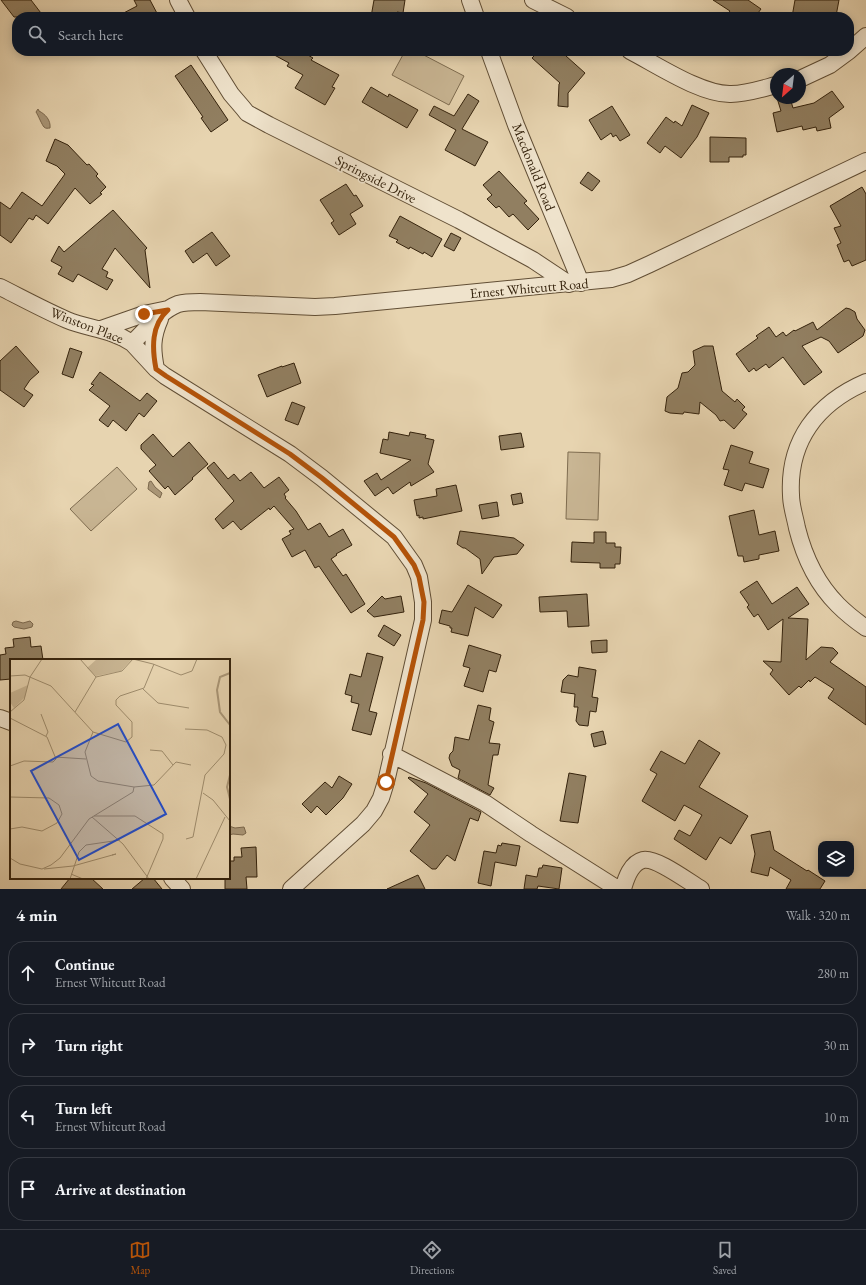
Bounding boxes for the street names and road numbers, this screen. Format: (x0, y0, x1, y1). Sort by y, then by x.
street label: Macdonald Road (508, 121, 560, 214)
street label: Springside Drive (332, 151, 420, 207)
street label: Ernest Whitcutt Road (469, 274, 590, 302)
street label: Winston Place (48, 303, 127, 347)

